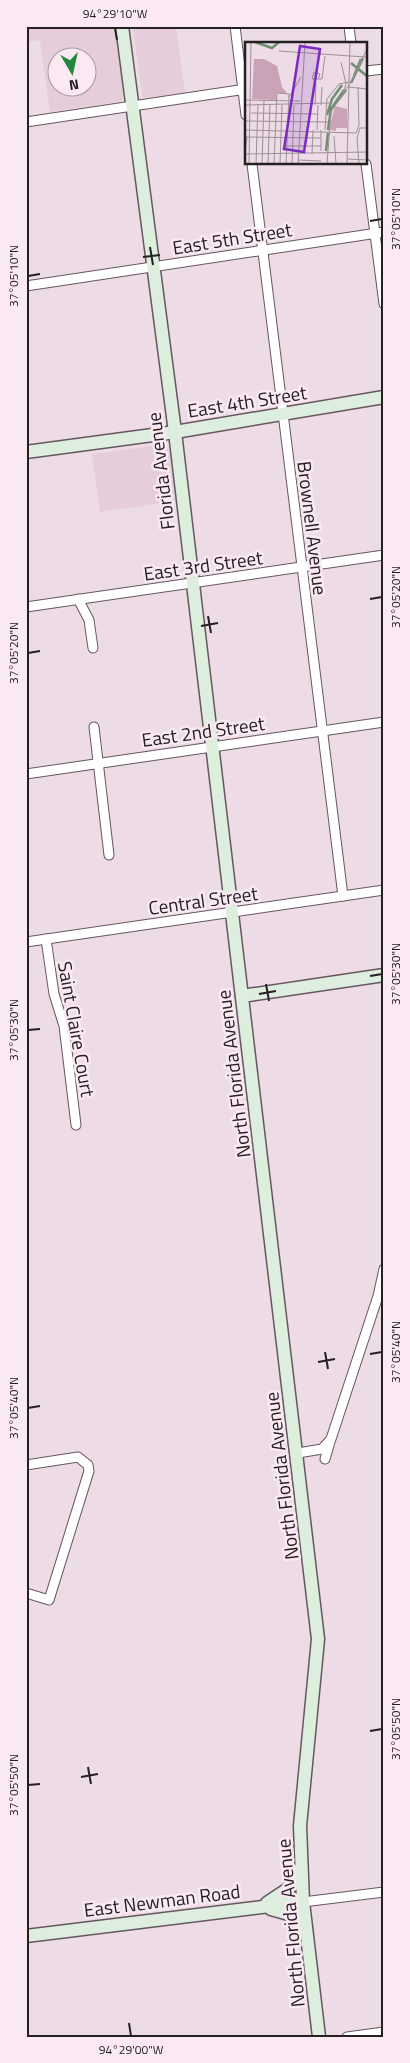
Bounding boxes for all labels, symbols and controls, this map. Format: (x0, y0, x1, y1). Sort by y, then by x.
text: 94°29'10"W (83, 4, 148, 23)
inset map (245, 42, 368, 165)
north arrow (48, 48, 98, 98)
text: N (68, 74, 81, 96)
text: 37°05'10"N (386, 188, 405, 250)
street label: East 5th Street (170, 214, 294, 262)
text: 37°05'10"N (4, 245, 23, 307)
street label: East 4th Street (185, 377, 309, 425)
street label: Florida Avenue (138, 411, 182, 531)
street label: Brownell Avenue (290, 459, 336, 597)
street label: East 3rd Street (142, 542, 265, 588)
text: 37°05'20"N (386, 566, 405, 628)
text: 37°05'20"N (4, 622, 23, 684)
street label: East 2nd Street (140, 708, 267, 754)
street label: Central Street (146, 878, 260, 922)
text: 37°05'30"N (386, 943, 405, 1005)
street label: Saint Claire Court (51, 959, 103, 1099)
street label: North Florida Avenue (208, 988, 258, 1160)
text: 37°05'30"N (4, 999, 23, 1061)
text: 37°05'40"N (386, 1321, 405, 1383)
text: 37°05'40"N (4, 1377, 23, 1439)
street label: North Florida Avenue (256, 1390, 306, 1562)
text: 37°05'50"N (386, 1698, 405, 1760)
text: 37°05'50"N (4, 1754, 23, 1816)
street label: North Florida Avenue (268, 1838, 312, 2008)
street label: East Newman Road (82, 1876, 242, 1924)
text: 94°29'00"W (99, 2040, 164, 2059)

